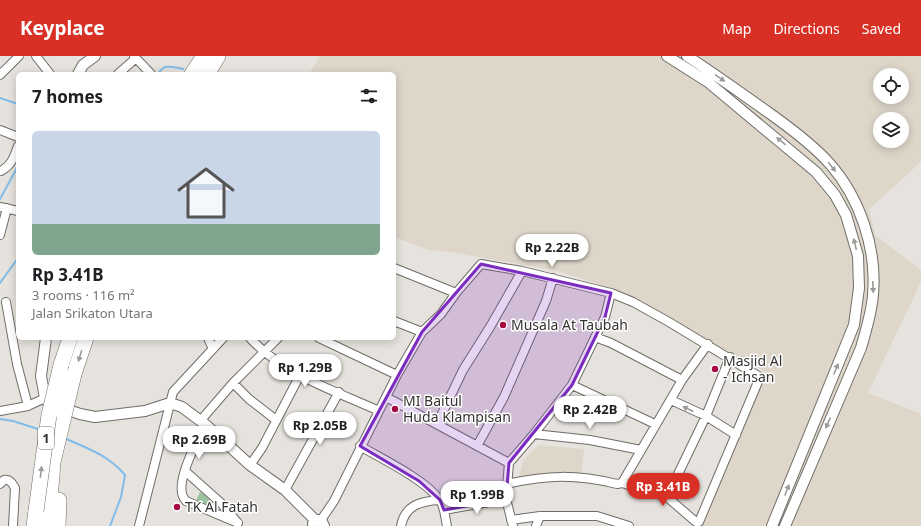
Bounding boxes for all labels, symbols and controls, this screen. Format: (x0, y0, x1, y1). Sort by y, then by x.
text: Keyplace (20, 15, 105, 41)
text: Map (722, 19, 751, 38)
text: Directions (773, 19, 840, 38)
text: Saved (862, 19, 901, 38)
map controls (873, 68, 909, 148)
button: locate (873, 68, 909, 104)
one-way arrow (714, 74, 726, 81)
text: 7 homes (32, 85, 103, 108)
icon: filters (358, 85, 380, 107)
button: layers (873, 112, 909, 148)
one-way arrow (775, 137, 786, 145)
icon: home (170, 157, 242, 229)
one-way arrow (828, 161, 837, 172)
pin: Rp 2.22B (511, 234, 593, 268)
text: Rp 2.22B (525, 238, 579, 256)
one-way arrow (852, 238, 858, 250)
text: Rp 3.41B (32, 263, 104, 286)
one-way arrow (870, 281, 876, 294)
text: 3 rooms · 116 m² (32, 286, 135, 304)
text: Jalan Srikaton Utara (32, 304, 153, 322)
place label: Musala At Taubah (511, 315, 628, 334)
marker: Musala At Taubah (498, 320, 508, 330)
one-way arrow (77, 350, 83, 362)
place label: Masjid Al - Ichsan (723, 351, 782, 386)
pin: Rp 1.29B (264, 354, 346, 388)
text: Rp 1.29B (278, 358, 332, 376)
one-way arrow (833, 363, 839, 375)
marker: Masjid Al - Ichsan (710, 364, 720, 374)
place label: MI Baitul Huda Klampisan (403, 391, 511, 426)
pin: Rp 2.42B (549, 396, 631, 430)
text: Rp 2.42B (563, 400, 617, 418)
marker: MI Baitul Huda Klampisan (390, 404, 400, 414)
one-way arrow (682, 405, 694, 411)
pin: Rp 2.05B (279, 412, 361, 446)
text: Rp 2.05B (293, 416, 347, 434)
one-way arrow (825, 417, 832, 429)
pin: Rp 2.69B (158, 426, 240, 460)
road number: 1 (38, 427, 54, 449)
text: Rp 2.69B (172, 430, 226, 448)
one-way arrow (37, 466, 44, 478)
pin: Rp 3.41B (622, 473, 704, 507)
text: Rp 3.41B (636, 477, 690, 495)
pin: Rp 1.99B (436, 481, 518, 515)
one-way arrow (784, 484, 790, 496)
text: Rp 1.99B (450, 485, 504, 503)
place label: TK Al Fatah (185, 497, 258, 516)
marker: TK Al Fatah (172, 502, 182, 512)

